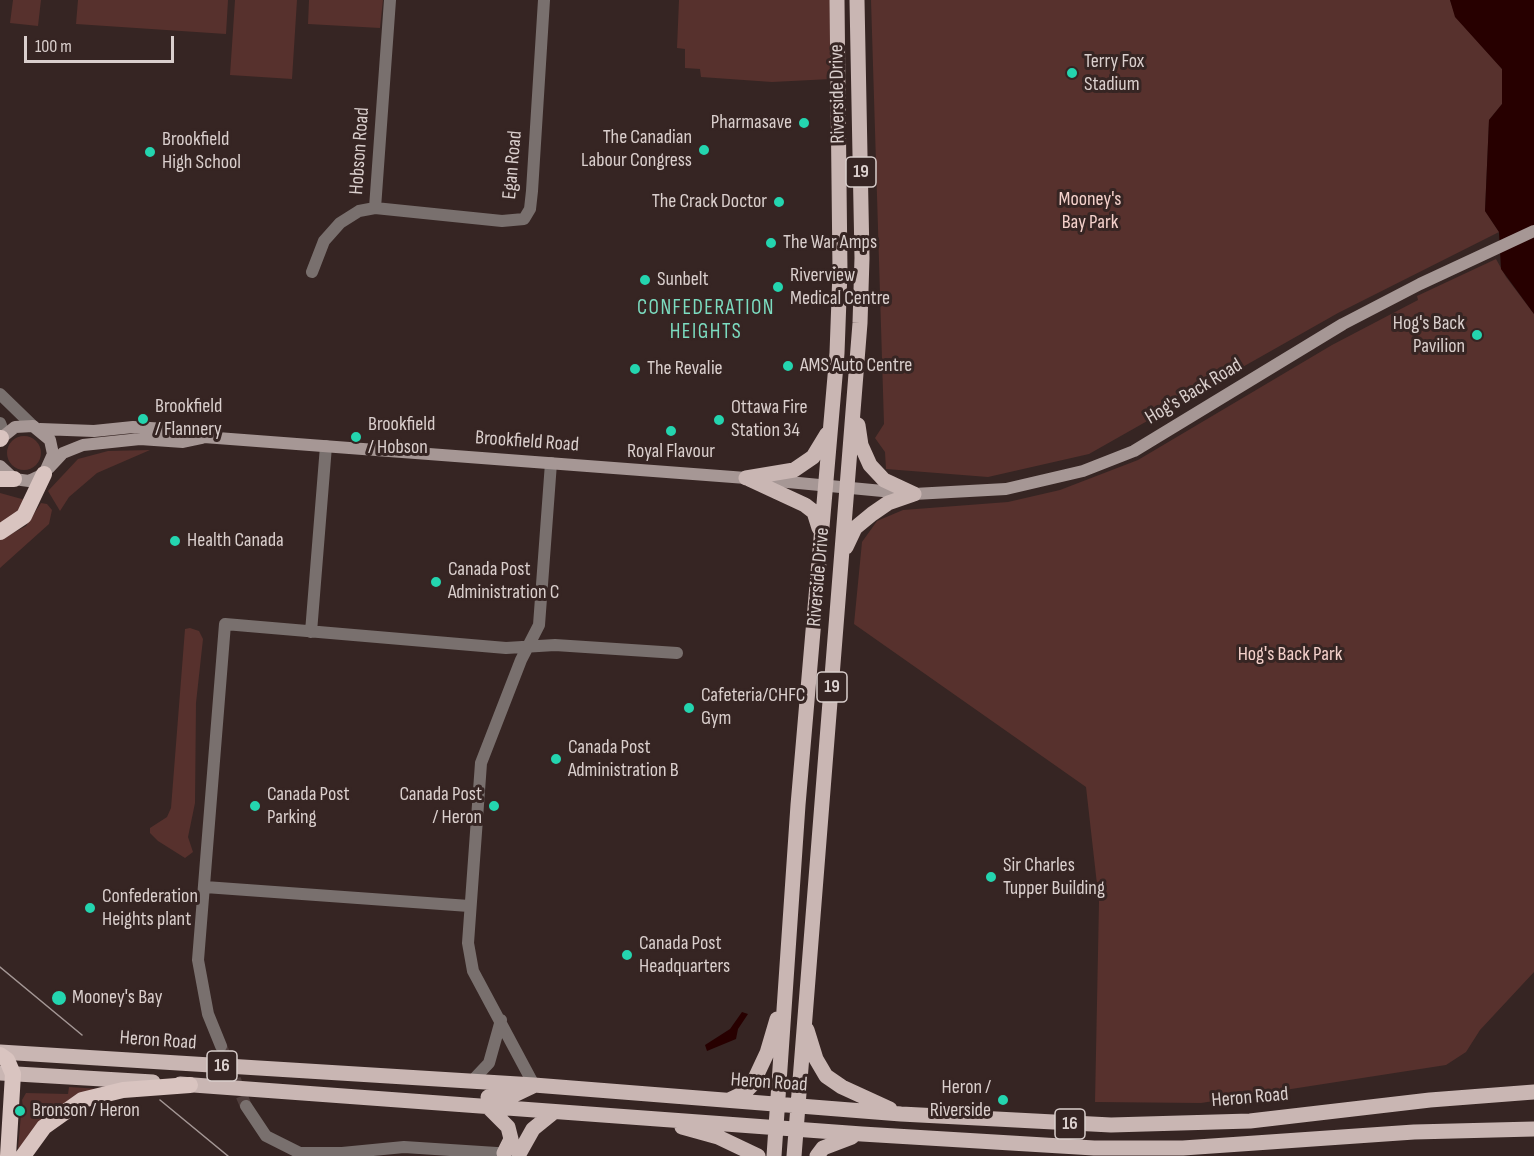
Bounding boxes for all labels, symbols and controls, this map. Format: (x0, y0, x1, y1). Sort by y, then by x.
scale bar (27, 24, 177, 62)
text: 100 m (35, 36, 72, 57)
street label: Riverside Drive (825, 44, 851, 144)
place label: Terry Fox Stadium (1084, 50, 1144, 97)
marker: Terry Fox Stadium (1065, 66, 1079, 80)
street label: Hobson Road (345, 107, 375, 195)
place label: Pharmasave (711, 111, 792, 135)
marker: Pharmasave (797, 116, 811, 130)
place label: The Canadian Labour Congress (581, 126, 692, 173)
place label: Brookfield High School (162, 128, 241, 175)
street label: Egan Road (498, 130, 528, 200)
marker: The Canadian Labour Congress (697, 143, 711, 157)
marker: Brookfield High School (143, 145, 157, 159)
road number: 19 (846, 157, 876, 187)
park label: Mooney's Bay Park (1059, 188, 1121, 235)
place label: The Crack Doctor (652, 190, 767, 214)
marker: The Crack Doctor (772, 195, 786, 209)
place label: The War Amps (783, 231, 877, 255)
marker: The War Amps (764, 236, 778, 250)
place label: Riverview Medical Centre (790, 264, 890, 311)
place label: Sunbelt (657, 268, 709, 292)
marker: Sunbelt (638, 273, 652, 287)
marker: Riverview Medical Centre (771, 280, 785, 294)
district label: CONFEDERATION HEIGHTS (637, 296, 775, 346)
place label: Hog's Back Pavilion (1393, 312, 1465, 359)
marker: Hog's Back Pavilion (1470, 328, 1484, 342)
place label: AMS Auto Centre (800, 354, 912, 378)
street label: Hog's Back Road (1141, 354, 1247, 430)
place label: The Revalie (647, 357, 723, 381)
marker: AMS Auto Centre (781, 359, 795, 373)
marker: The Revalie (628, 362, 642, 376)
place label: Brookfield / Flannery (155, 395, 222, 442)
place label: Ottawa Fire Station 34 (731, 396, 807, 443)
marker: Brookfield / Flannery (136, 412, 150, 426)
place label: Brookfield / Hobson (368, 413, 435, 460)
marker: Ottawa Fire Station 34 (712, 413, 726, 427)
marker: Royal Flavour (664, 424, 678, 438)
street label: Brookfield Road (474, 426, 580, 458)
marker: Brookfield / Hobson (349, 430, 363, 444)
place label: Royal Flavour (627, 440, 715, 464)
street label: Riverside Drive (803, 526, 835, 628)
place label: Health Canada (187, 529, 284, 553)
marker: Health Canada (168, 534, 182, 548)
place label: Canada Post Administration C (448, 558, 559, 605)
marker: Canada Post Administration C (429, 575, 443, 589)
park label: Hog's Back Park (1238, 643, 1342, 667)
road number: 19 (817, 672, 847, 702)
place label: Cafeteria/CHFC Gym (701, 684, 805, 731)
marker: Cafeteria/CHFC Gym (682, 701, 696, 715)
place label: Canada Post Administration B (568, 736, 679, 783)
marker: Canada Post Administration B (549, 752, 563, 766)
place label: Canada Post Parking (267, 783, 350, 830)
place label: Canada Post / Heron (399, 783, 482, 830)
marker: Canada Post Parking (248, 799, 262, 813)
marker: Canada Post / Heron (487, 799, 501, 813)
place label: Sir Charles Tupper Building (1003, 854, 1105, 901)
marker: Sir Charles Tupper Building (984, 870, 998, 884)
place label: Confederation Heights plant (102, 885, 198, 932)
marker: Confederation Heights plant (83, 901, 97, 915)
place label: Canada Post Headquarters (639, 932, 730, 979)
marker: Canada Post Headquarters (620, 948, 634, 962)
place label: Mooney's Bay (72, 986, 162, 1010)
marker: Mooney's Bay (50, 989, 68, 1007)
street label: Heron Road (119, 1026, 197, 1056)
road number: 16 (207, 1051, 237, 1081)
street label: Heron Road (730, 1068, 808, 1098)
place label: Heron / Riverside (930, 1076, 991, 1123)
street label: Heron Road (1211, 1083, 1289, 1113)
marker: Heron / Riverside (996, 1093, 1010, 1107)
place label: Bronson / Heron (32, 1099, 140, 1123)
marker: Bronson / Heron (13, 1104, 27, 1118)
road number: 16 (1055, 1109, 1085, 1139)

